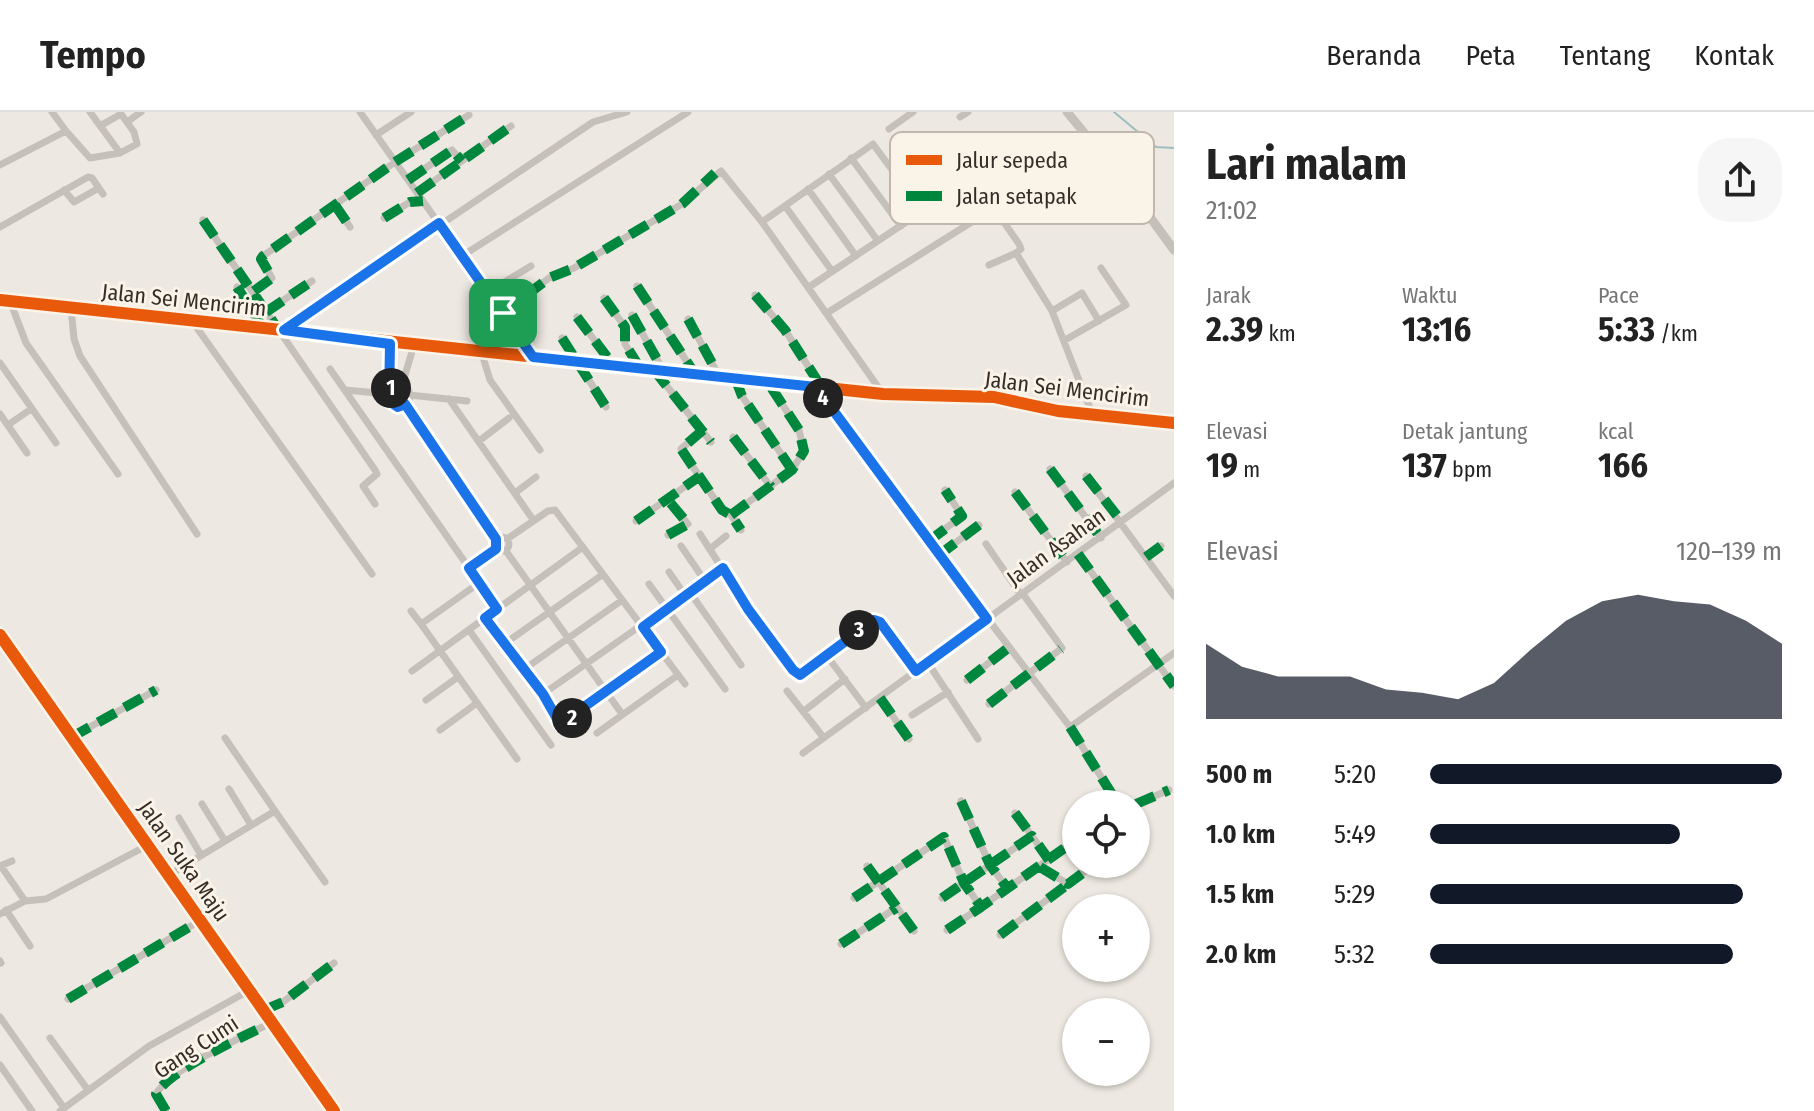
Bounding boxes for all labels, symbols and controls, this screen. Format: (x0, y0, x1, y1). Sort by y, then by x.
text: Tempo (40, 32, 146, 78)
text: Beranda (1326, 39, 1421, 72)
text: Peta (1465, 39, 1516, 72)
text: Tentang (1560, 39, 1650, 72)
text: Kontak (1694, 39, 1774, 72)
legend (890, 132, 1154, 224)
text: Lari malam (1206, 138, 1407, 191)
button: share (1698, 138, 1782, 222)
text: Jalur sepeda (956, 147, 1068, 174)
text: Jalan setapak (956, 183, 1077, 210)
text: 21:02 (1206, 195, 1257, 226)
street label: Jalan Sei Mencirim (100, 278, 268, 322)
pin (469, 279, 537, 347)
text: Jarak (1206, 282, 1251, 309)
text: Waktu (1402, 282, 1458, 309)
text: Pace (1598, 282, 1639, 309)
icon: arrive (481, 291, 525, 335)
text: 2.39 (1206, 309, 1263, 350)
text: 13:16 (1402, 309, 1471, 350)
text: 5:33 (1598, 309, 1655, 350)
text: km (1263, 320, 1296, 347)
text: /km (1655, 320, 1698, 347)
street label: Jalan Sei Mencirim (983, 366, 1151, 412)
pin: 1 (371, 368, 411, 408)
text: 1 (386, 374, 396, 401)
pin: 4 (803, 378, 843, 418)
text: 4 (817, 384, 829, 411)
text: Elevasi (1206, 418, 1268, 445)
text: Detak jantung (1402, 418, 1527, 445)
text: kcal (1598, 418, 1634, 445)
text: 19 (1206, 445, 1238, 486)
text: 137 (1402, 445, 1447, 486)
text: 166 (1598, 445, 1648, 486)
text: m (1238, 456, 1260, 483)
text: bpm (1447, 456, 1492, 483)
street label: Jalan Asahan (1001, 502, 1111, 592)
text: Elevasi (1206, 536, 1279, 567)
text: 120–139 m (1676, 536, 1782, 567)
pin: 3 (839, 610, 879, 650)
text: 3 (854, 616, 864, 643)
pin: 2 (552, 698, 592, 738)
text: 2 (567, 704, 577, 731)
text: 500 m (1206, 759, 1272, 790)
text: 5:20 (1334, 759, 1376, 790)
map controls (1062, 790, 1150, 1086)
button: locate (1062, 790, 1150, 878)
street label: Jalan Suka Maju (132, 795, 236, 927)
text: 1.0 km (1206, 819, 1275, 850)
text: 5:49 (1334, 819, 1376, 850)
text: 1.5 km (1206, 879, 1274, 910)
text: 5:29 (1334, 879, 1375, 910)
button: + (1062, 894, 1150, 982)
text: 2.0 km (1206, 939, 1276, 970)
text: 5:32 (1334, 939, 1375, 970)
button: − (1062, 998, 1150, 1086)
street label: Gang Cumi (149, 1010, 243, 1084)

